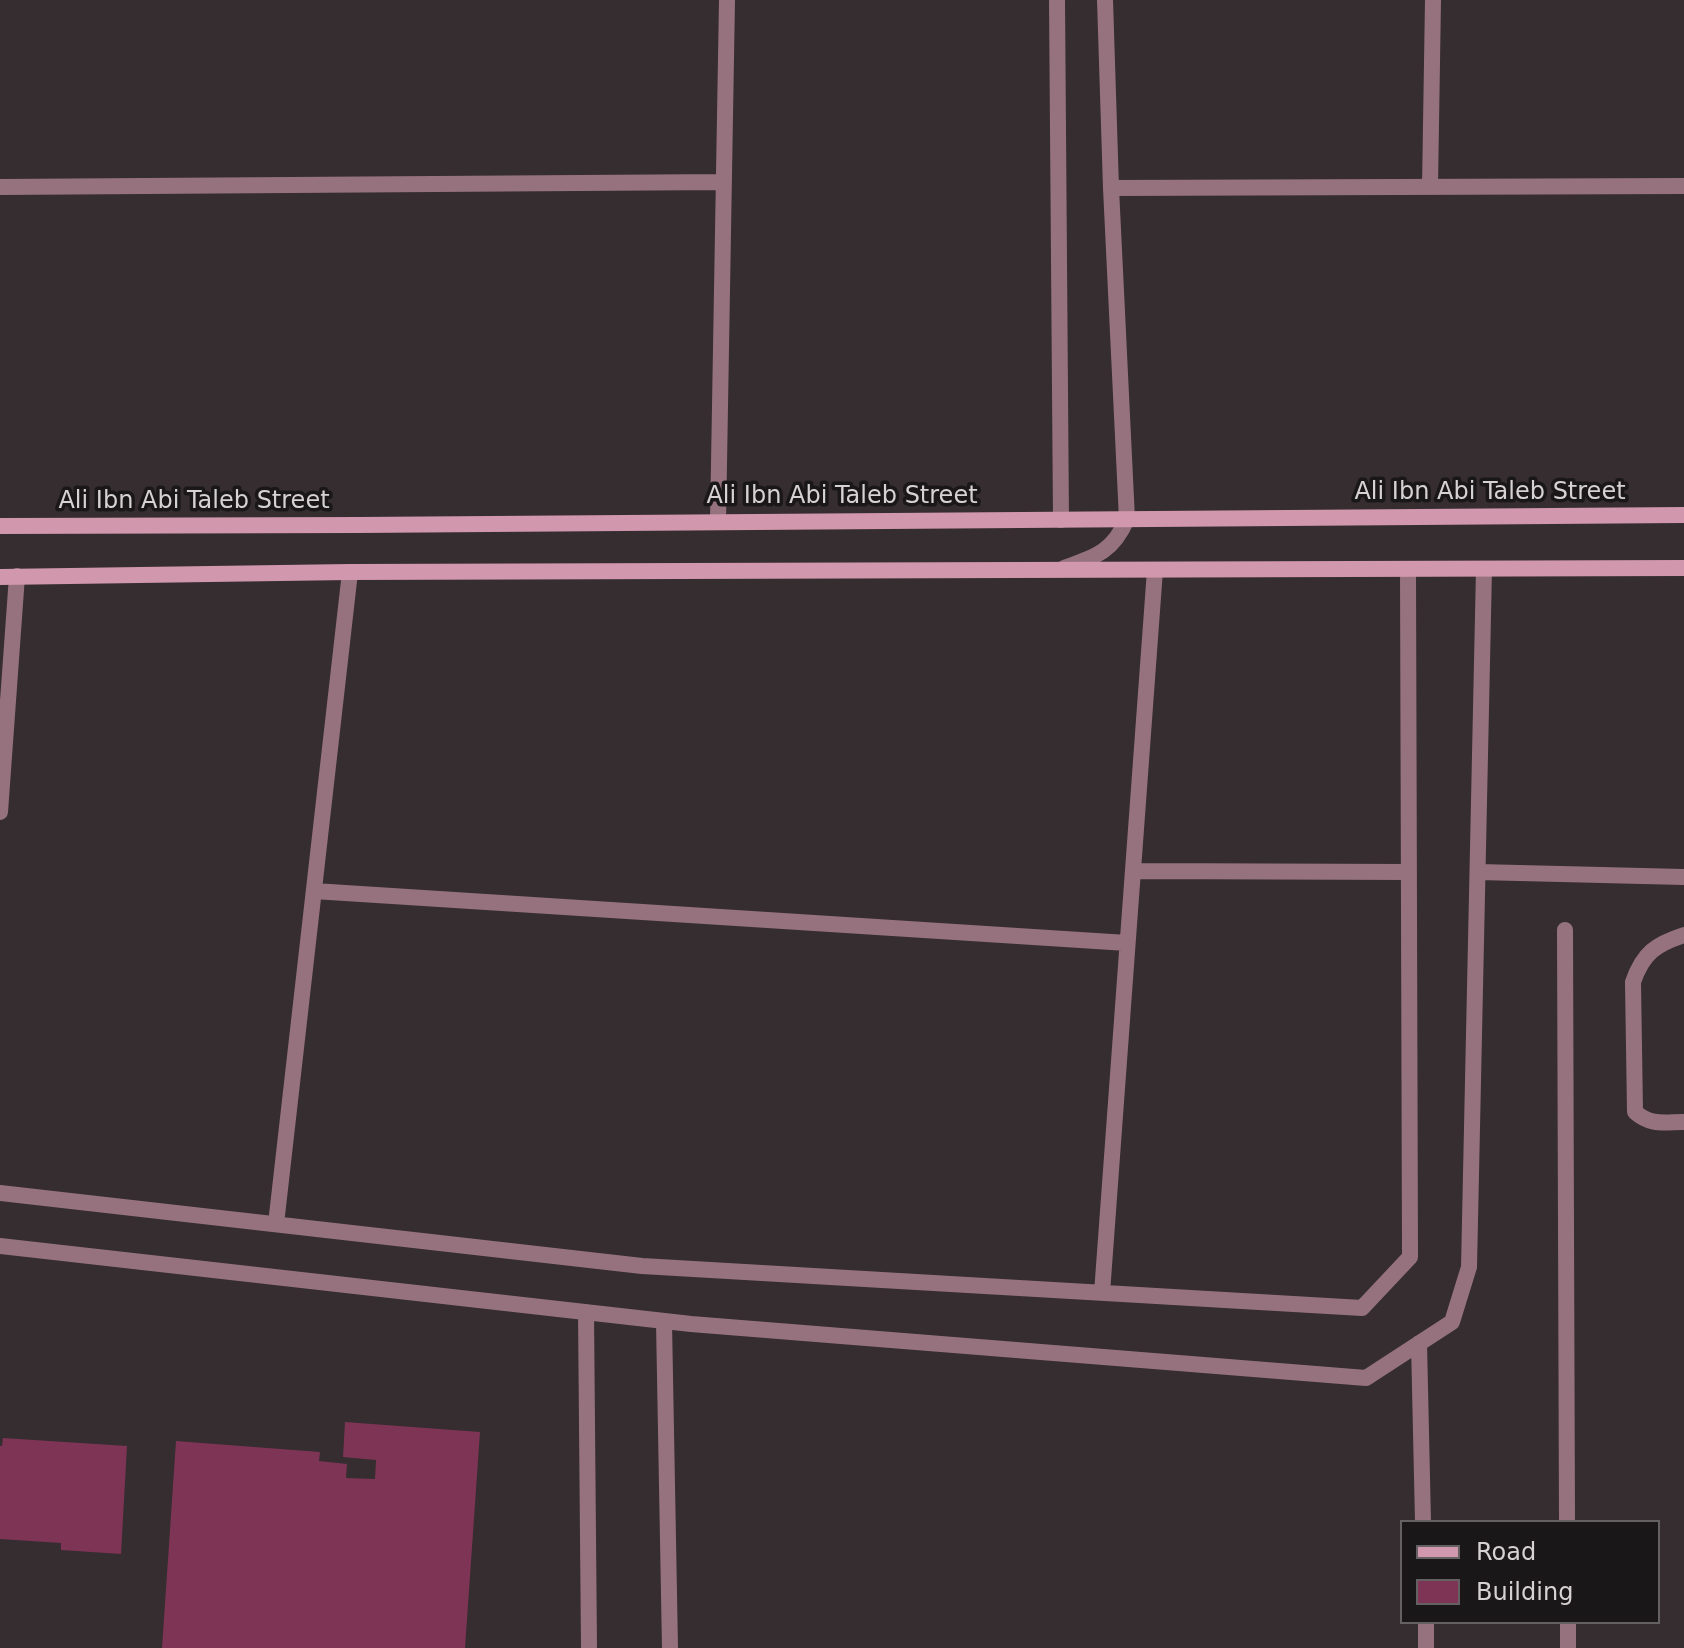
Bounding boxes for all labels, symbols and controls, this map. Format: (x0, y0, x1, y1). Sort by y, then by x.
street label: Ali Ibn Abi Taleb Street (1354, 479, 1626, 507)
street label: Ali Ibn Abi Taleb Street (706, 483, 978, 511)
street label: Ali Ibn Abi Taleb Street (58, 488, 330, 516)
legend (1400, 1520, 1660, 1624)
text: Road (1476, 1538, 1536, 1566)
text: Building (1476, 1578, 1573, 1606)

